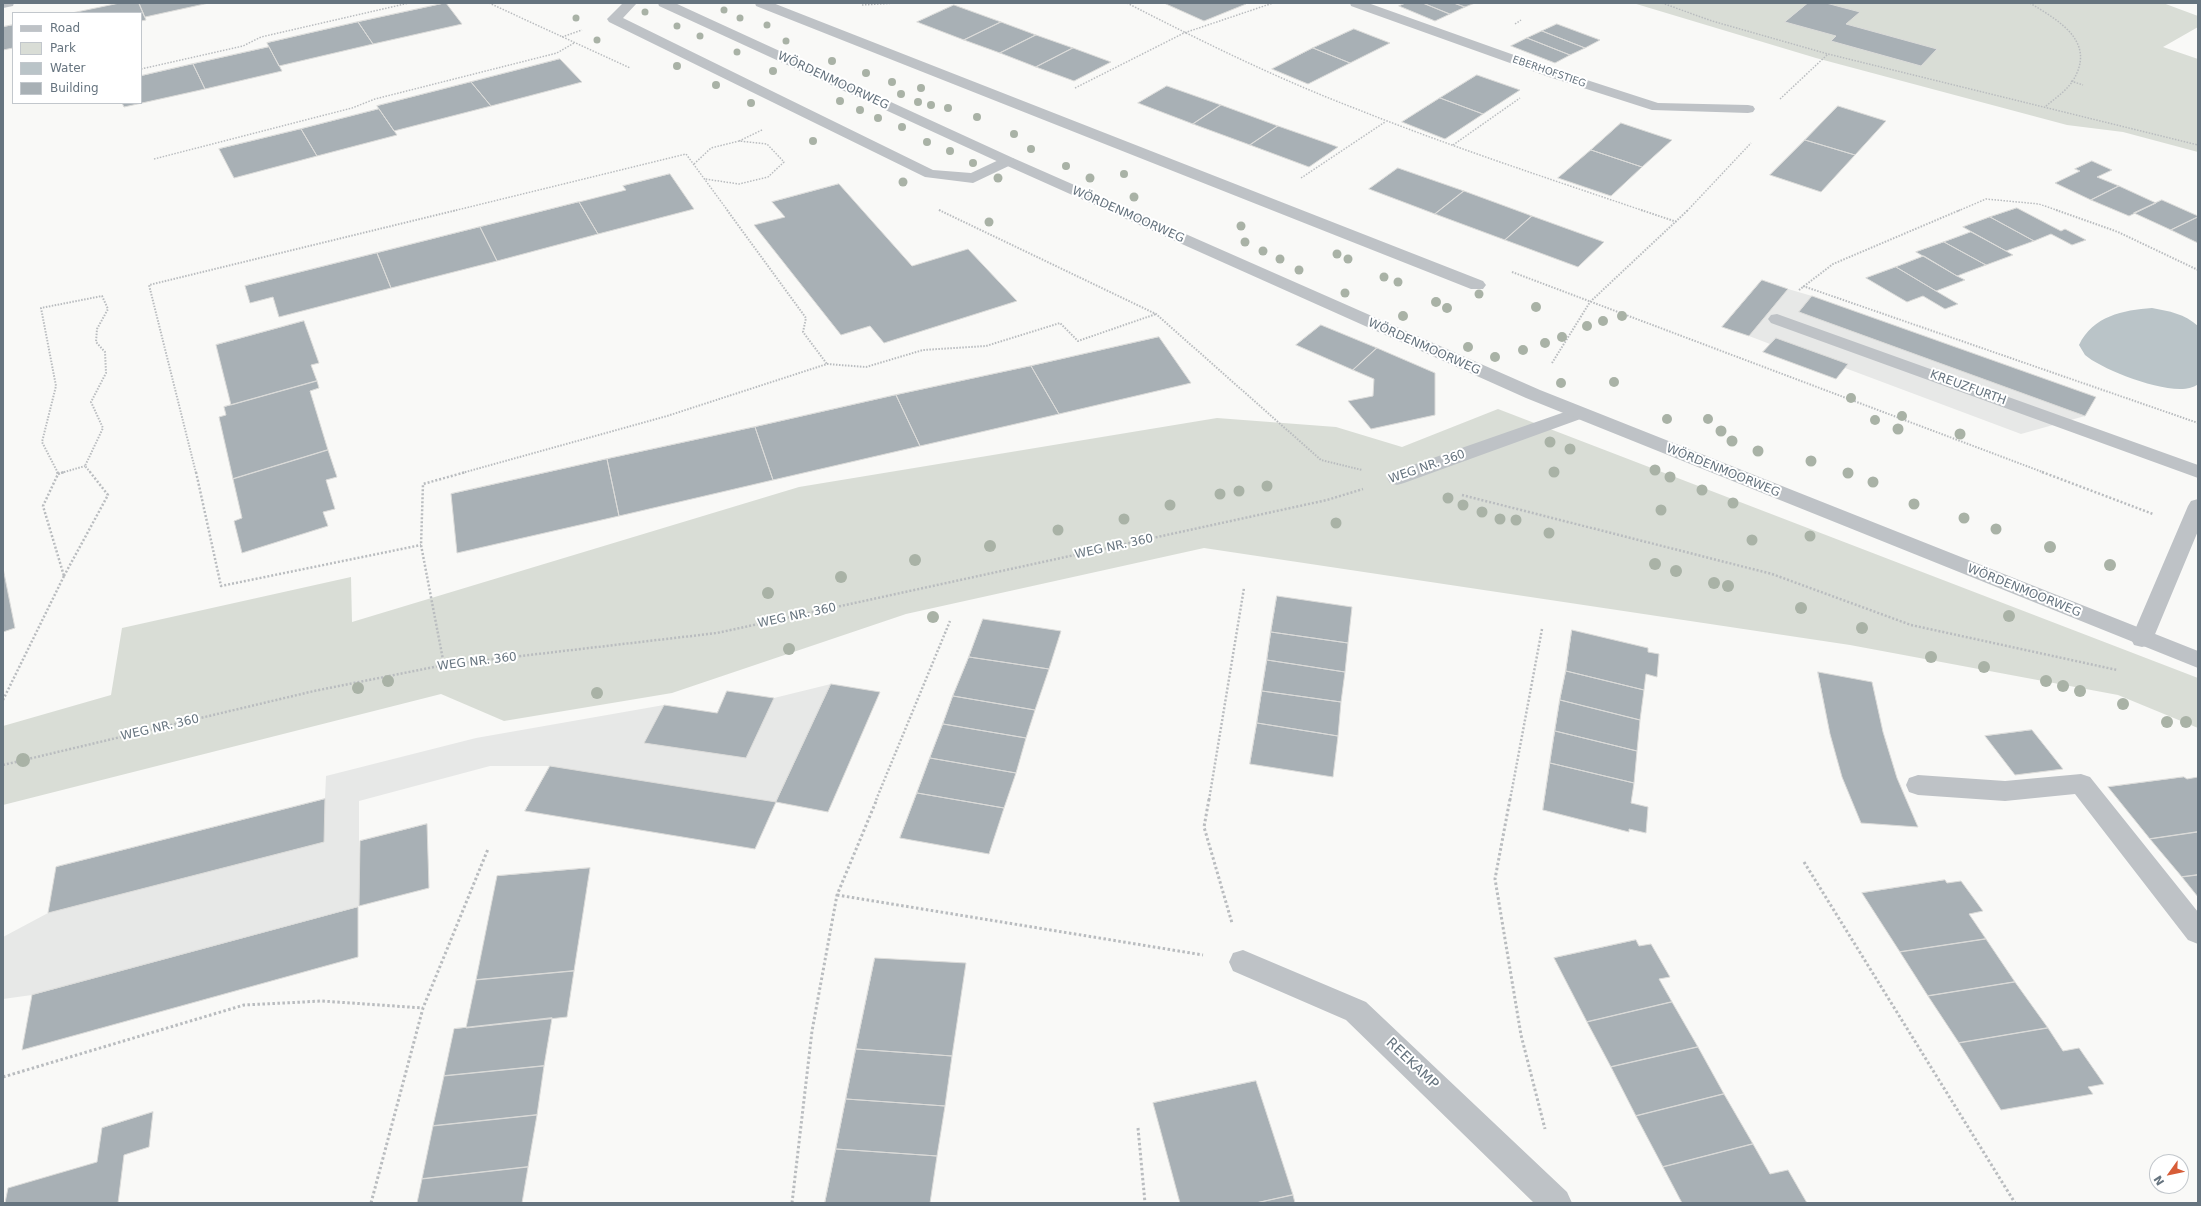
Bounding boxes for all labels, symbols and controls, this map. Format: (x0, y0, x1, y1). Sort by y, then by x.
legend (12, 12, 142, 104)
text: Road (50, 21, 80, 35)
text: Park (50, 41, 76, 55)
street label: WÖRDENMOORWEG (775, 49, 891, 113)
street label: EBERHOFSTIEG (1511, 54, 1587, 90)
text: Water (50, 61, 85, 75)
text: Building (50, 81, 99, 95)
street label: WÖRDENMOORWEG (1070, 184, 1186, 246)
street label: WÖRDENMOORWEG (1366, 316, 1482, 378)
street label: KREUZFURTH (1928, 368, 2008, 408)
street label: WÖRDENMOORWEG (1664, 442, 1782, 500)
street label: WEG NR. 360 (1387, 447, 1467, 487)
street label: WEG NR. 360 (1073, 532, 1155, 562)
street label: WÖRDENMOORWEG (1965, 562, 2083, 620)
street label: WEG NR. 360 (756, 601, 838, 631)
street label: WEG NR. 360 (436, 650, 518, 674)
street label: WEG NR. 360 (119, 712, 201, 744)
street label: REEKAMP (1382, 1035, 1442, 1093)
north arrow (2149, 1154, 2189, 1194)
text: N (2151, 1173, 2167, 1188)

